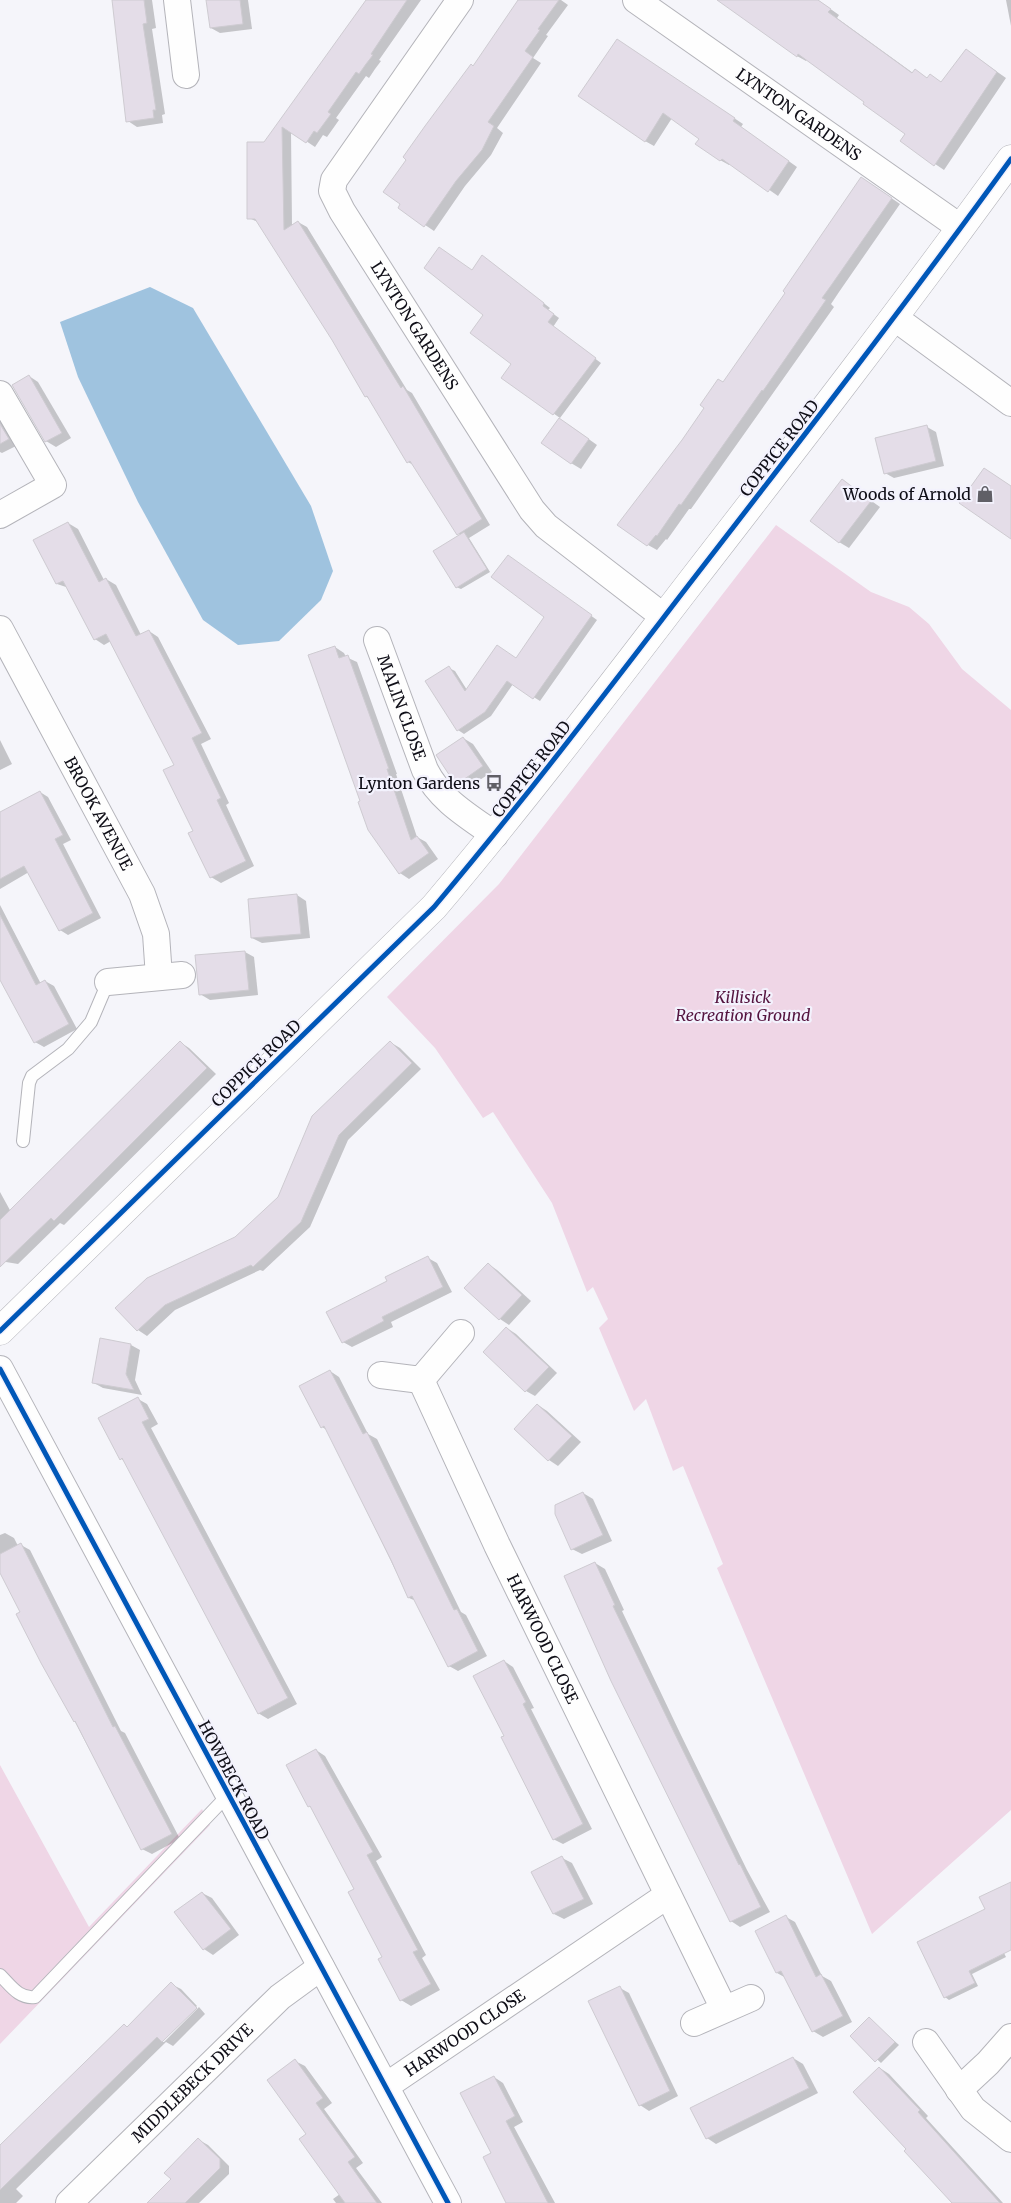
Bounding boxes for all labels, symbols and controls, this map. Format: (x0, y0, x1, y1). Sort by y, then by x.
street label: LYNTON GARDENS (733, 64, 865, 165)
street label: LYNTON GARDENS (367, 258, 463, 393)
street label: COPPICE ROAD (735, 396, 823, 500)
place label: Woods of Arnold (842, 484, 971, 504)
shop icon: Woods of Arnold (975, 484, 995, 504)
street label: MALIN CLOSE (373, 652, 431, 764)
street label: COPPICE ROAD (487, 717, 575, 821)
street label: BROOK AVENUE (60, 753, 138, 874)
place label: Lynton Gardens (358, 773, 480, 793)
bus stop icon: Lynton Gardens (484, 773, 504, 793)
park label: Killisick Recreation Ground (676, 987, 811, 1025)
street label: COPPICE ROAD (207, 1015, 305, 1111)
street label: HARWOOD CLOSE (503, 1571, 583, 1707)
street label: HOWBECK ROAD (194, 1717, 274, 1843)
street label: HARWOOD CLOSE (401, 1984, 529, 2081)
street label: MIDDLEBECK DRIVE (127, 2019, 258, 2146)

